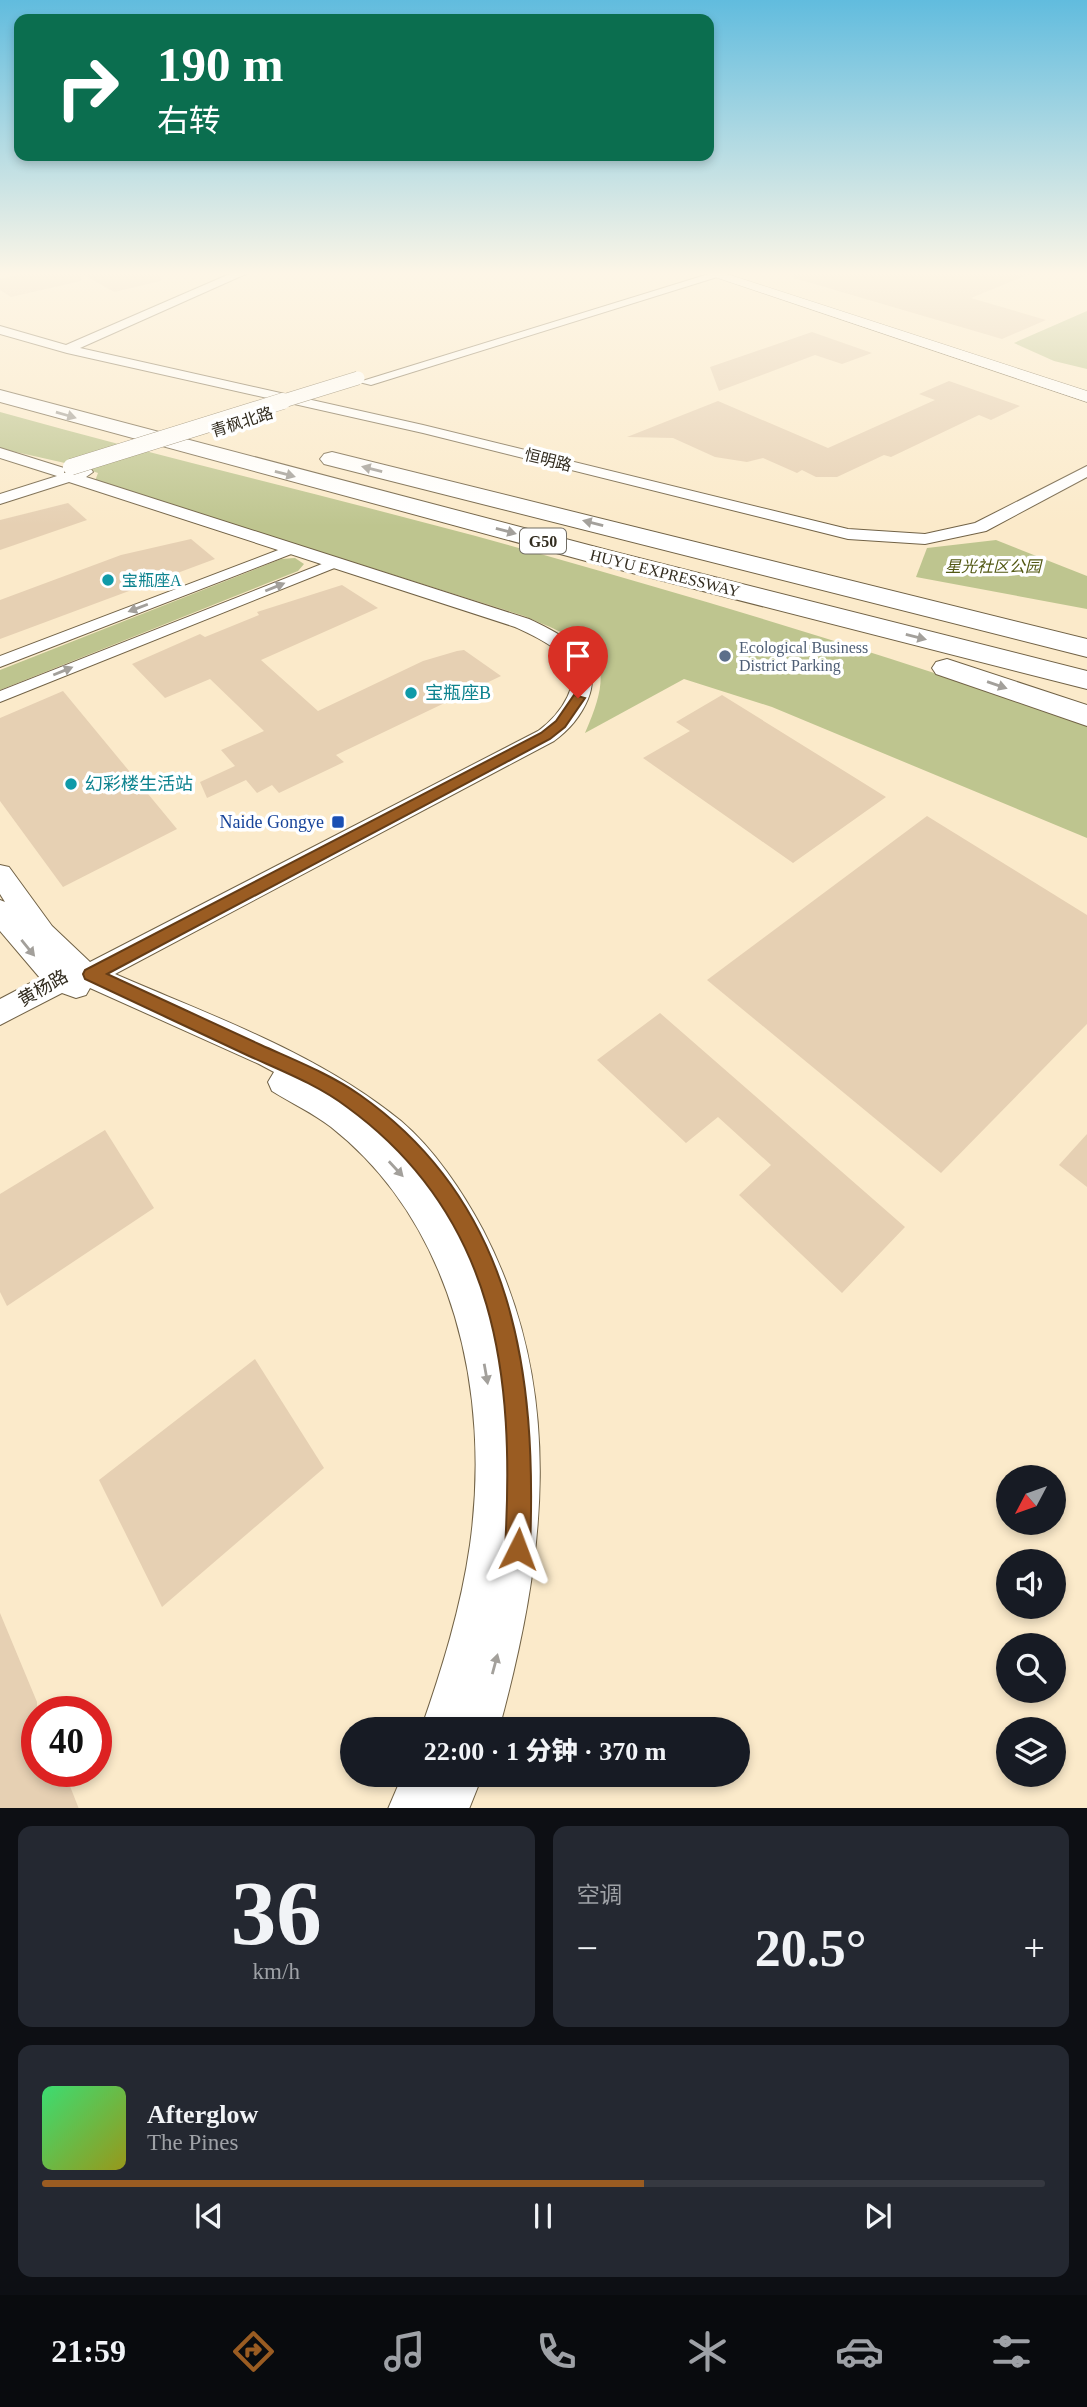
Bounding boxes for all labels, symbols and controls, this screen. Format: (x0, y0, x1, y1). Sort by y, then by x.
text: 190 m (157, 37, 284, 92)
icon: right (42, 42, 133, 133)
text: 右转 (157, 103, 221, 139)
street label: 青枫北路 (209, 404, 275, 440)
one-way arrow (55, 410, 77, 421)
street label: 恒明路 (523, 446, 573, 474)
one-way arrow (361, 463, 383, 474)
one-way arrow (275, 469, 296, 479)
one-way arrow (582, 517, 604, 528)
one-way arrow (495, 526, 517, 537)
road number: G50 (520, 528, 566, 554)
street label: HUYU EXPRESSWAY (588, 546, 742, 600)
park label: 星光社区公园 (945, 558, 1043, 575)
marker: 宝瓶座A (100, 572, 116, 588)
place label: 宝瓶座A (122, 572, 182, 589)
one-way arrow (264, 582, 285, 593)
one-way arrow (128, 603, 149, 614)
pin (548, 626, 608, 698)
one-way arrow (905, 632, 927, 643)
icon: arrive (559, 637, 597, 675)
place label: Ecological Business District Parking (739, 639, 868, 675)
marker: Ecological Business District Parking (717, 648, 733, 664)
one-way arrow (53, 666, 74, 677)
one-way arrow (986, 680, 1007, 691)
place label: 宝瓶座B (425, 683, 491, 703)
marker: 宝瓶座B (403, 685, 419, 701)
place label: 幻彩楼生活站 (85, 774, 193, 794)
marker: 幻彩楼生活站 (63, 776, 79, 792)
place label: Naide Gongye (220, 812, 324, 832)
marker: Naide Gongye (330, 814, 346, 830)
one-way arrow (20, 939, 35, 957)
street label: 黄杨路 (15, 966, 71, 1010)
one-way arrow (388, 1160, 404, 1178)
one-way arrow (481, 1364, 492, 1386)
north arrow (996, 1465, 1066, 1535)
map controls (996, 1465, 1066, 1787)
position arrow (481, 1512, 555, 1586)
button: sound (996, 1549, 1066, 1619)
button: search (996, 1633, 1066, 1703)
one-way arrow (490, 1652, 501, 1674)
speed limit sign: 40 (21, 1696, 112, 1787)
button: layers (996, 1717, 1066, 1787)
text: 22:00 · 1 分钟 · 370 m (424, 1737, 666, 1766)
text: 36 (231, 1863, 322, 1964)
text: 空调 (577, 1883, 623, 1908)
text: 20.5° (755, 1920, 867, 1977)
text: − (577, 1927, 598, 1969)
text: + (1024, 1927, 1045, 1969)
text: km/h (253, 1959, 300, 1984)
text: Afterglow (147, 2100, 258, 2129)
text: The Pines (147, 2130, 238, 2155)
icon: previous (190, 2197, 228, 2235)
icon: pause (524, 2197, 562, 2235)
icon: next (859, 2197, 897, 2235)
icon: directions (229, 2327, 278, 2376)
icon: music (380, 2327, 429, 2376)
icon: phone (532, 2327, 581, 2376)
icon: climate (683, 2327, 732, 2376)
icon: car (835, 2327, 884, 2376)
icon: filters (987, 2327, 1036, 2376)
text: 21:59 (51, 2333, 126, 2369)

